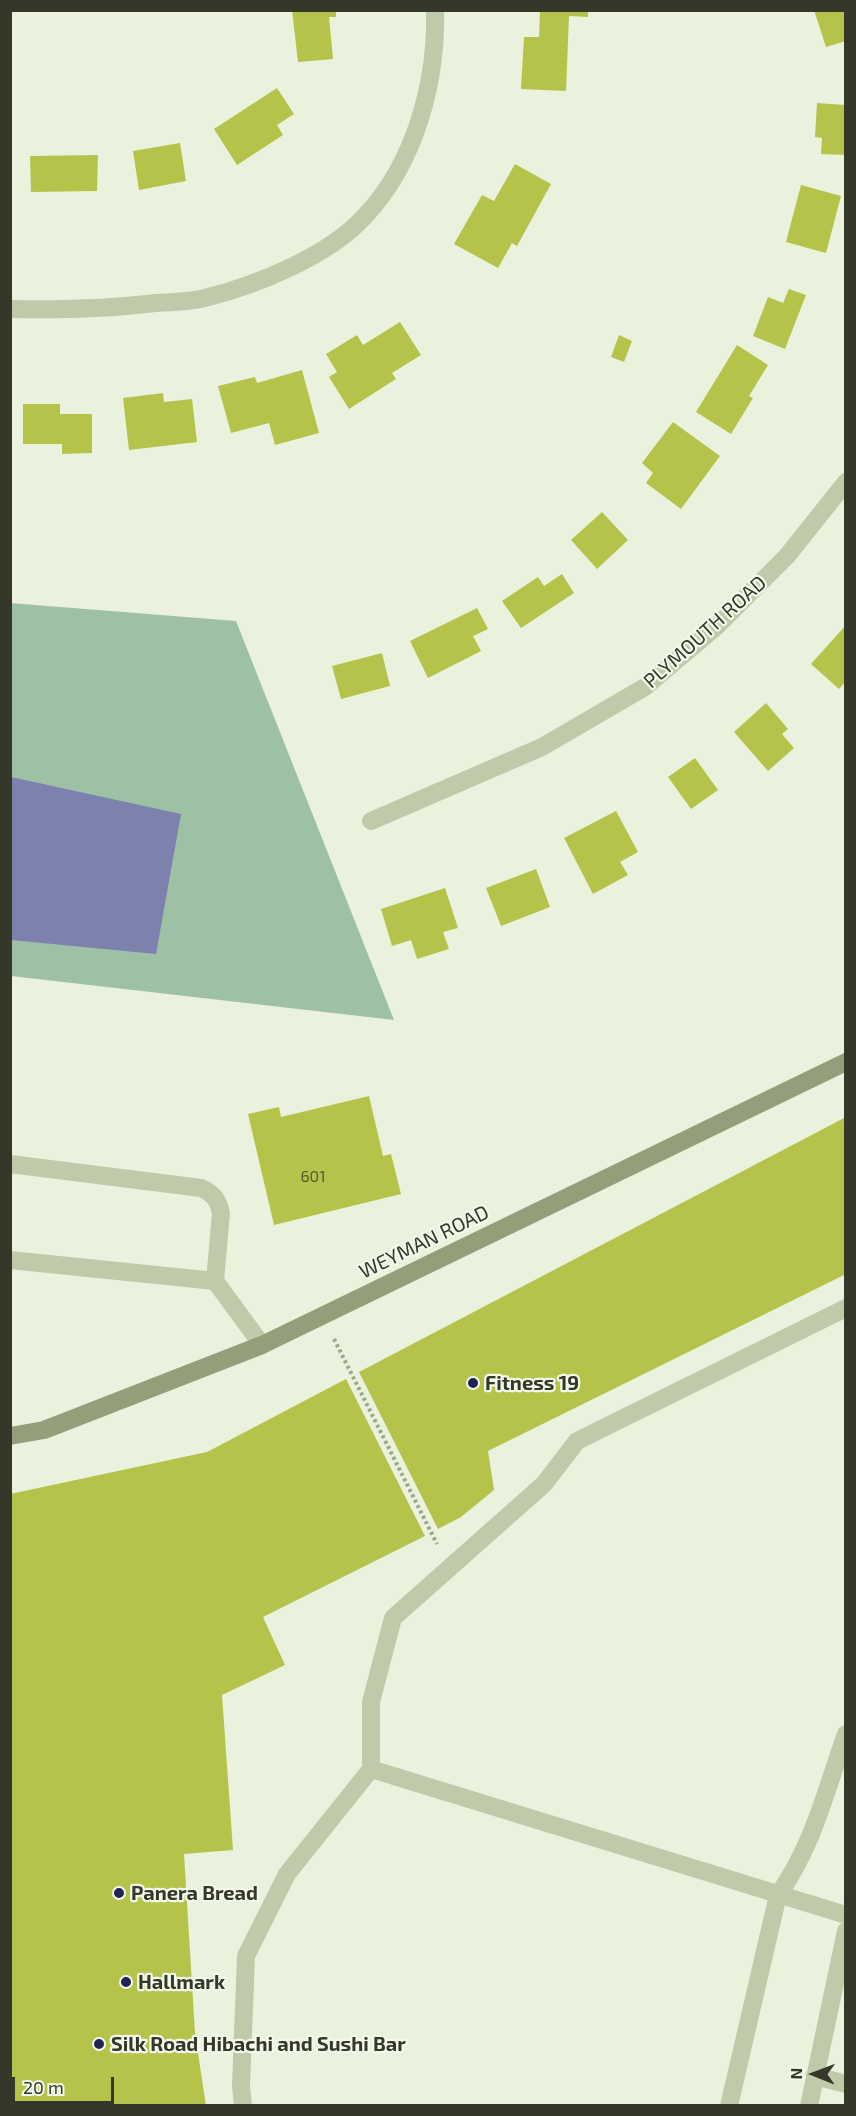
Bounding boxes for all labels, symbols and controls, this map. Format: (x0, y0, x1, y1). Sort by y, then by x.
street label: PLYMOUTH ROAD (639, 571, 771, 693)
house number: 601 (300, 1167, 326, 1187)
street label: WEYMAN ROAD (355, 1200, 493, 1284)
place label: Fitness 19 (485, 1371, 579, 1395)
marker: Fitness 19 (466, 1376, 480, 1390)
place label: Panera Bread (131, 1881, 258, 1905)
marker: Panera Bread (112, 1886, 126, 1900)
place label: Hallmark (138, 1970, 225, 1994)
marker: Hallmark (119, 1975, 133, 1989)
place label: Silk Road Hibachi and Sushi Bar (111, 2032, 406, 2056)
marker: Silk Road Hibachi and Sushi Bar (92, 2037, 106, 2051)
north arrow (784, 2044, 844, 2104)
scale bar (15, 2065, 117, 2103)
text: N (786, 2068, 805, 2080)
text: 20 m (23, 2076, 64, 2098)

